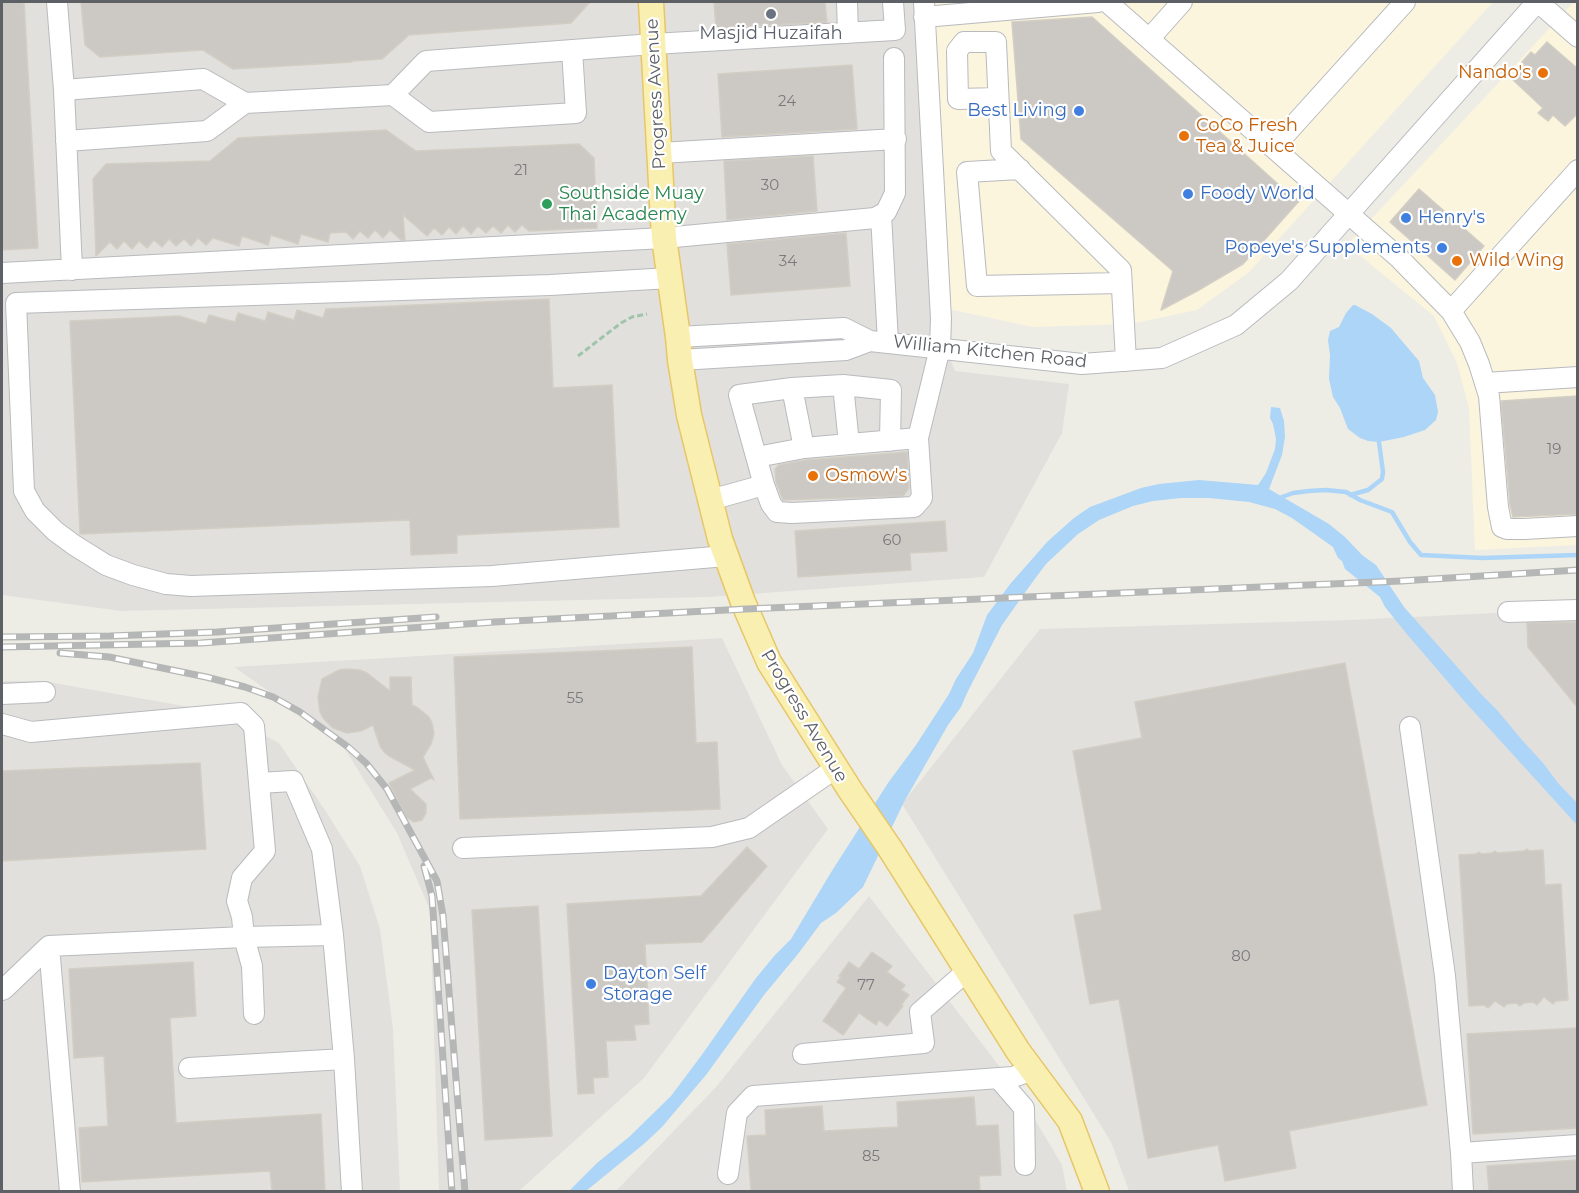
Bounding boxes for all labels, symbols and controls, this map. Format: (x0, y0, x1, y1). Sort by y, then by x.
marker: Masjid Huzaifah (764, 7, 778, 21)
street label: Progress Avenue (641, 18, 671, 170)
place label: Masjid Huzaifah (699, 23, 843, 45)
place label: Nando's (1458, 62, 1531, 84)
marker: Nando's (1536, 66, 1550, 80)
house number: 24 (778, 93, 796, 111)
place label: Best Living (967, 100, 1067, 122)
marker: Best Living (1072, 104, 1086, 118)
place label: CoCo Fresh Tea & Juice (1196, 115, 1298, 158)
marker: CoCo Fresh Tea & Juice (1177, 129, 1191, 143)
house number: 21 (514, 162, 528, 180)
house number: 30 (761, 177, 779, 195)
place label: Southside Muay Thai Academy (559, 183, 704, 226)
place label: Foody World (1200, 183, 1315, 205)
marker: Foody World (1181, 187, 1195, 201)
marker: Southside Muay Thai Academy (540, 197, 554, 211)
place label: Henry's (1418, 207, 1485, 229)
marker: Henry's (1399, 211, 1413, 225)
place label: Popeye's Supplements (1224, 237, 1430, 259)
marker: Popeye's Supplements (1435, 241, 1449, 255)
place label: Wild Wing (1469, 250, 1564, 272)
house number: 34 (779, 253, 797, 271)
marker: Wild Wing (1450, 254, 1464, 268)
street label: William Kitchen Road (892, 331, 1088, 373)
house number: 19 (1547, 441, 1561, 459)
place label: Osmow's (825, 465, 907, 487)
marker: Osmow's (806, 469, 820, 483)
house number: 60 (882, 532, 902, 550)
street label: Progress Avenue (756, 646, 852, 786)
house number: 55 (567, 690, 583, 708)
house number: 80 (1231, 948, 1251, 966)
place label: Dayton Self Storage (603, 963, 706, 1006)
marker: Dayton Self Storage (584, 977, 598, 991)
house number: 77 (857, 977, 875, 995)
house number: 85 (862, 1148, 880, 1166)

